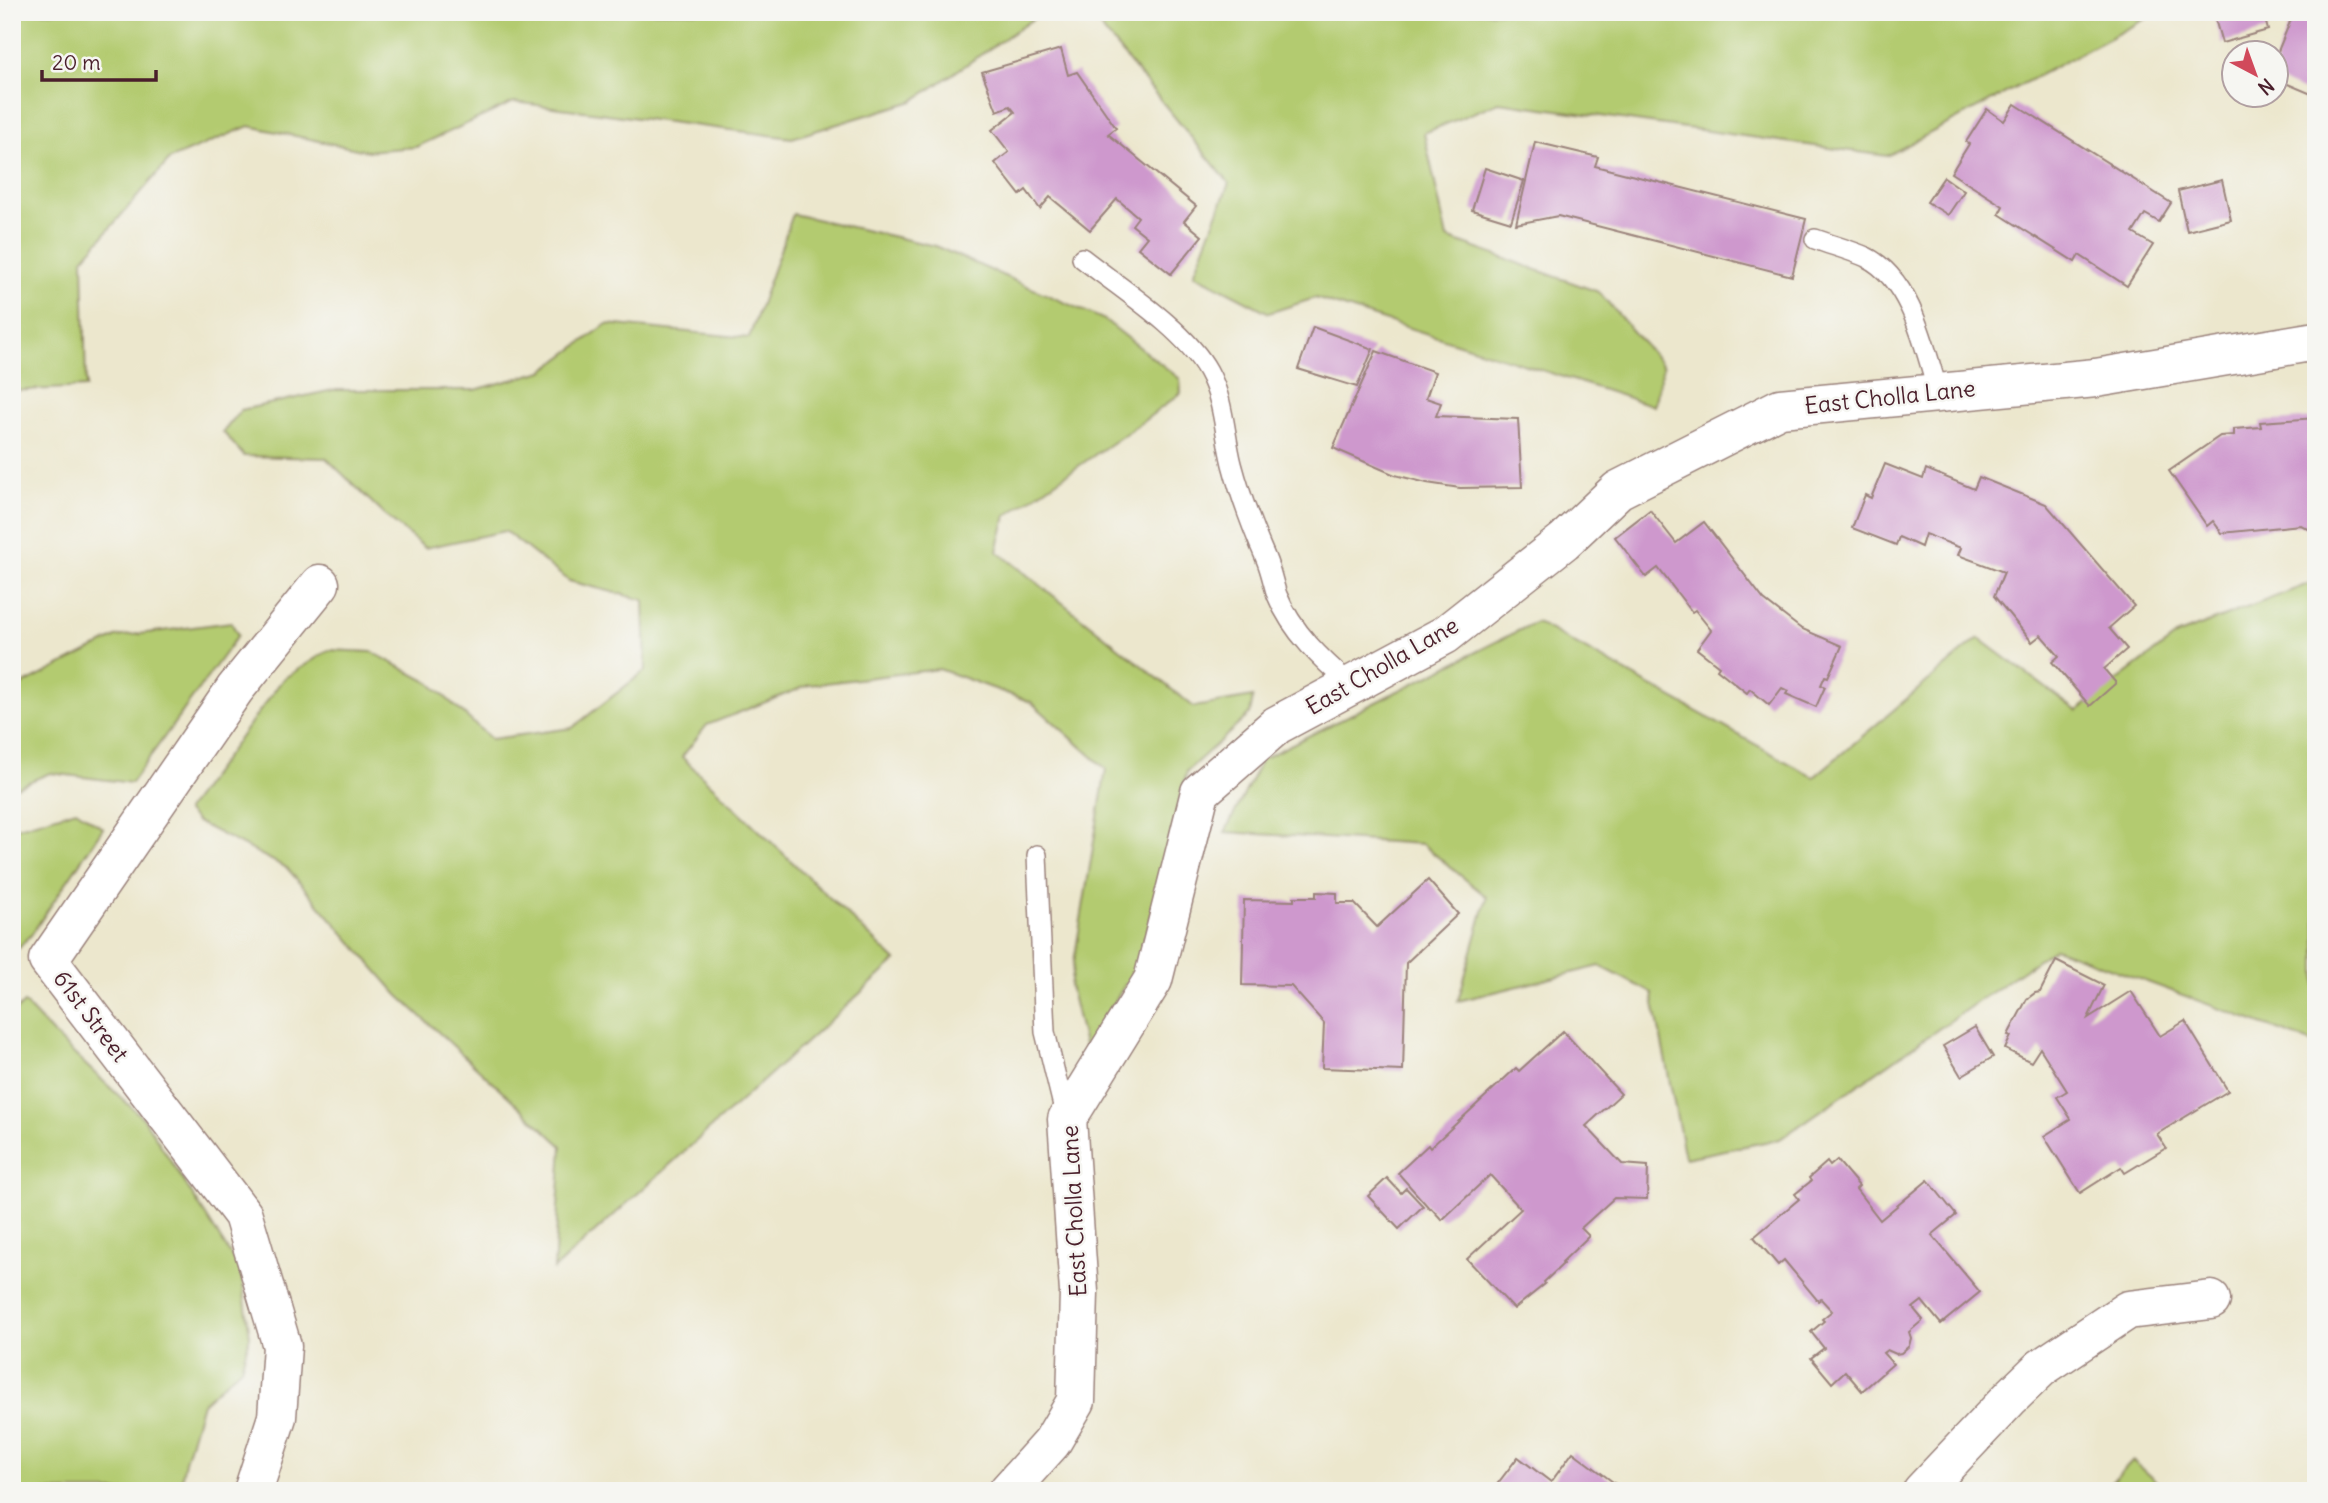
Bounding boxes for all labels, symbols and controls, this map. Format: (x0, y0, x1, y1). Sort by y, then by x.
scale bar (42, 38, 156, 82)
north arrow (2220, 38, 2290, 108)
text: 20 m (52, 49, 101, 76)
text: N (2253, 73, 2279, 100)
street label: East Cholla Lane (1803, 373, 1977, 420)
street label: East Cholla Lane (1300, 610, 1463, 721)
street label: 61st Street (47, 964, 135, 1068)
street label: East Cholla Lane (1055, 1125, 1092, 1297)

